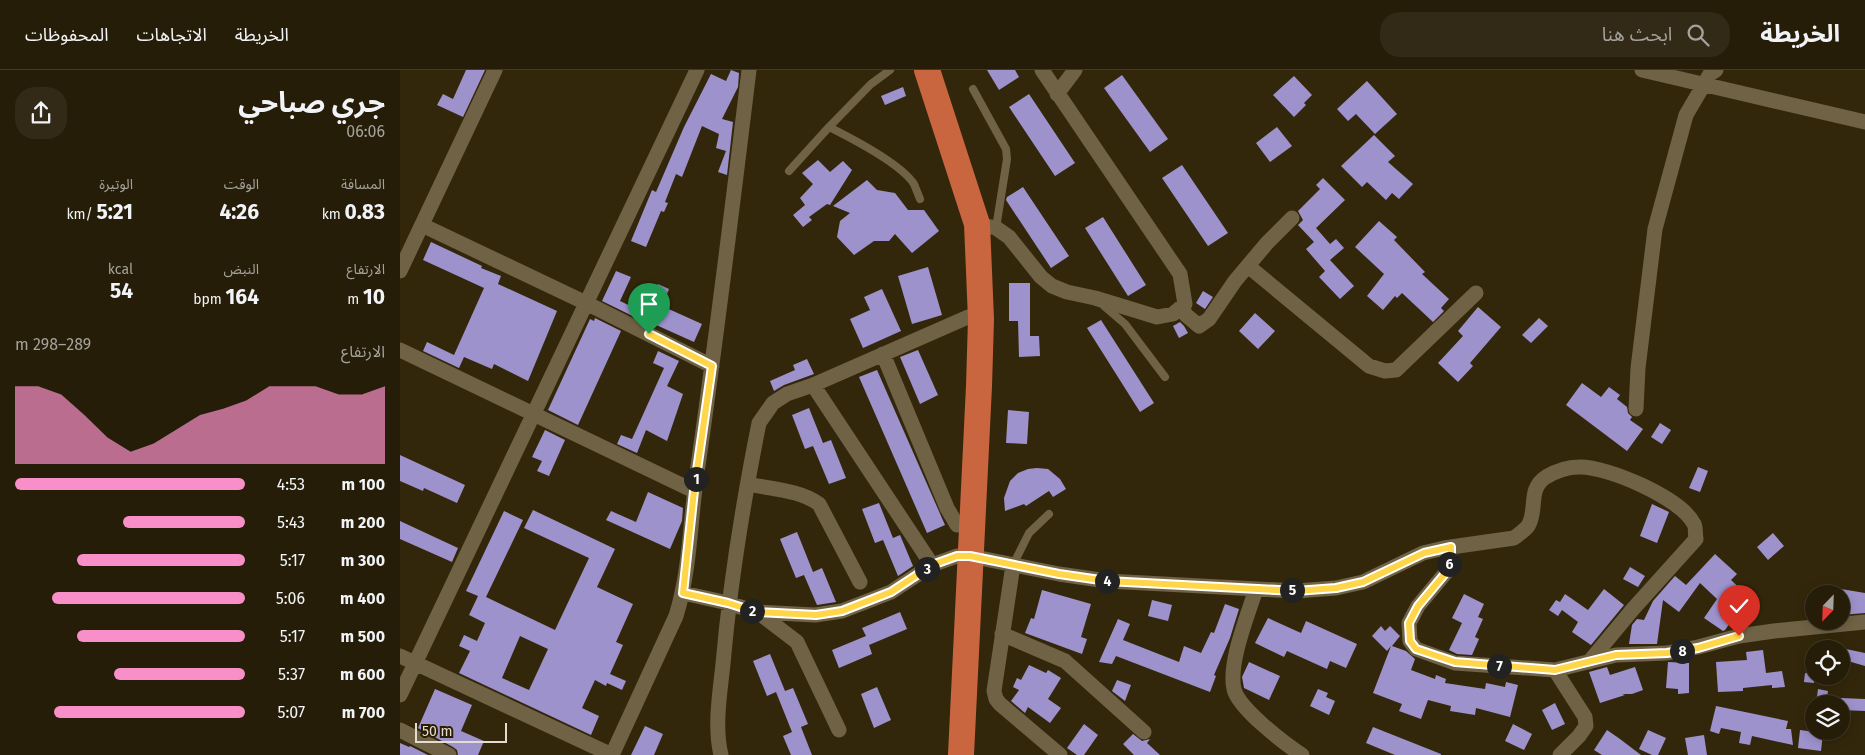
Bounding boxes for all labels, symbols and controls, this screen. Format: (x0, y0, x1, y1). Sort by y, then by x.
search box (1380, 12, 1730, 57)
text: الخريطة (1760, 20, 1840, 48)
icon: search (1684, 21, 1712, 49)
text: ابحث هنا (1602, 23, 1672, 46)
text: المحفوظات (25, 24, 109, 46)
text: الاتجاهات (137, 24, 207, 46)
text: الخريطة (235, 24, 289, 46)
text: جري صباحي (238, 86, 385, 119)
button: share (15, 87, 67, 139)
text: 06:06 (346, 122, 385, 141)
text: الوتيرة (99, 176, 133, 193)
text: الوقت (224, 176, 259, 193)
text: المسافة (341, 176, 385, 193)
text: 5:21 (97, 199, 133, 225)
text: 4:26 (219, 199, 259, 225)
text: 0.83 (345, 199, 385, 225)
text: /km (66, 206, 97, 223)
text: km (322, 206, 345, 223)
text: kcal (108, 261, 133, 278)
text: النبض (223, 261, 259, 278)
text: الارتفاع (347, 261, 385, 278)
text: 54 (110, 278, 133, 304)
pin (628, 283, 670, 334)
text: 164 (226, 284, 259, 310)
text: 10 (363, 284, 385, 310)
icon: arrive (635, 290, 663, 318)
text: bpm (193, 291, 226, 308)
text: m (347, 291, 363, 308)
text: 289–298 m (15, 335, 91, 354)
text: الارتفاع (341, 342, 385, 361)
pin: 1 (684, 466, 708, 492)
text: 1 (693, 471, 700, 488)
text: 4:53 (277, 475, 305, 494)
text: 100 m (342, 475, 385, 494)
text: 5:43 (277, 513, 305, 532)
text: 200 m (341, 513, 385, 532)
text: 5:17 (280, 551, 305, 570)
text: 300 m (341, 551, 385, 570)
pin: 6 (1436, 552, 1462, 576)
pin: 3 (914, 556, 940, 582)
text: 6 (1446, 556, 1453, 573)
text: 3 (924, 561, 931, 578)
pin: 4 (1094, 568, 1120, 594)
text: 4 (1104, 573, 1111, 590)
pin: 5 (1280, 578, 1304, 602)
text: 5 (1289, 582, 1296, 599)
pin (1718, 585, 1760, 636)
north arrow (1805, 585, 1850, 630)
map controls (1805, 585, 1850, 740)
text: 5:06 (276, 589, 305, 608)
text: 400 m (340, 589, 385, 608)
icon: check (1725, 592, 1753, 620)
pin: 2 (740, 598, 764, 624)
text: 2 (749, 603, 756, 620)
text: 5:17 (280, 627, 305, 646)
text: 500 m (340, 627, 385, 646)
pin: 8 (1670, 638, 1694, 664)
button: locate (1805, 640, 1850, 685)
text: 8 (1678, 643, 1687, 660)
pin: 7 (1486, 654, 1512, 678)
text: 7 (1496, 658, 1503, 675)
text: 5:37 (278, 665, 305, 684)
text: 600 m (340, 665, 385, 684)
button: layers (1805, 695, 1850, 740)
text: 5:07 (277, 703, 305, 722)
text: 700 m (342, 703, 385, 722)
scale bar (415, 720, 508, 743)
text: 50 m (422, 723, 453, 740)

